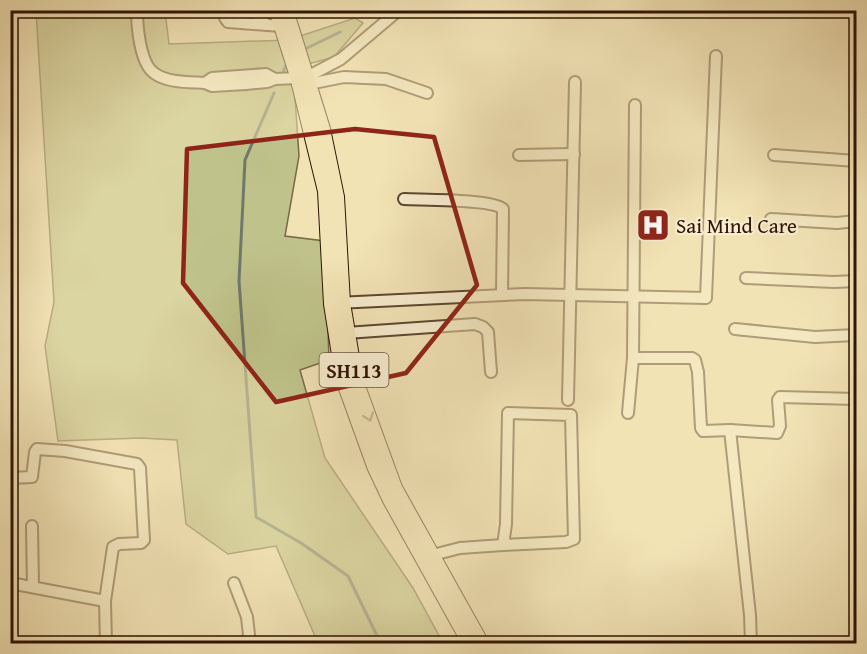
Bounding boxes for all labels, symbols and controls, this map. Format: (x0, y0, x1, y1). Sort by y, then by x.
hospital icon: Sai Mind Care (635, 207, 671, 243)
place label: Sai Mind Care (676, 210, 797, 241)
road number: SH113 (320, 353, 388, 387)
one-way arrow (361, 411, 374, 422)

